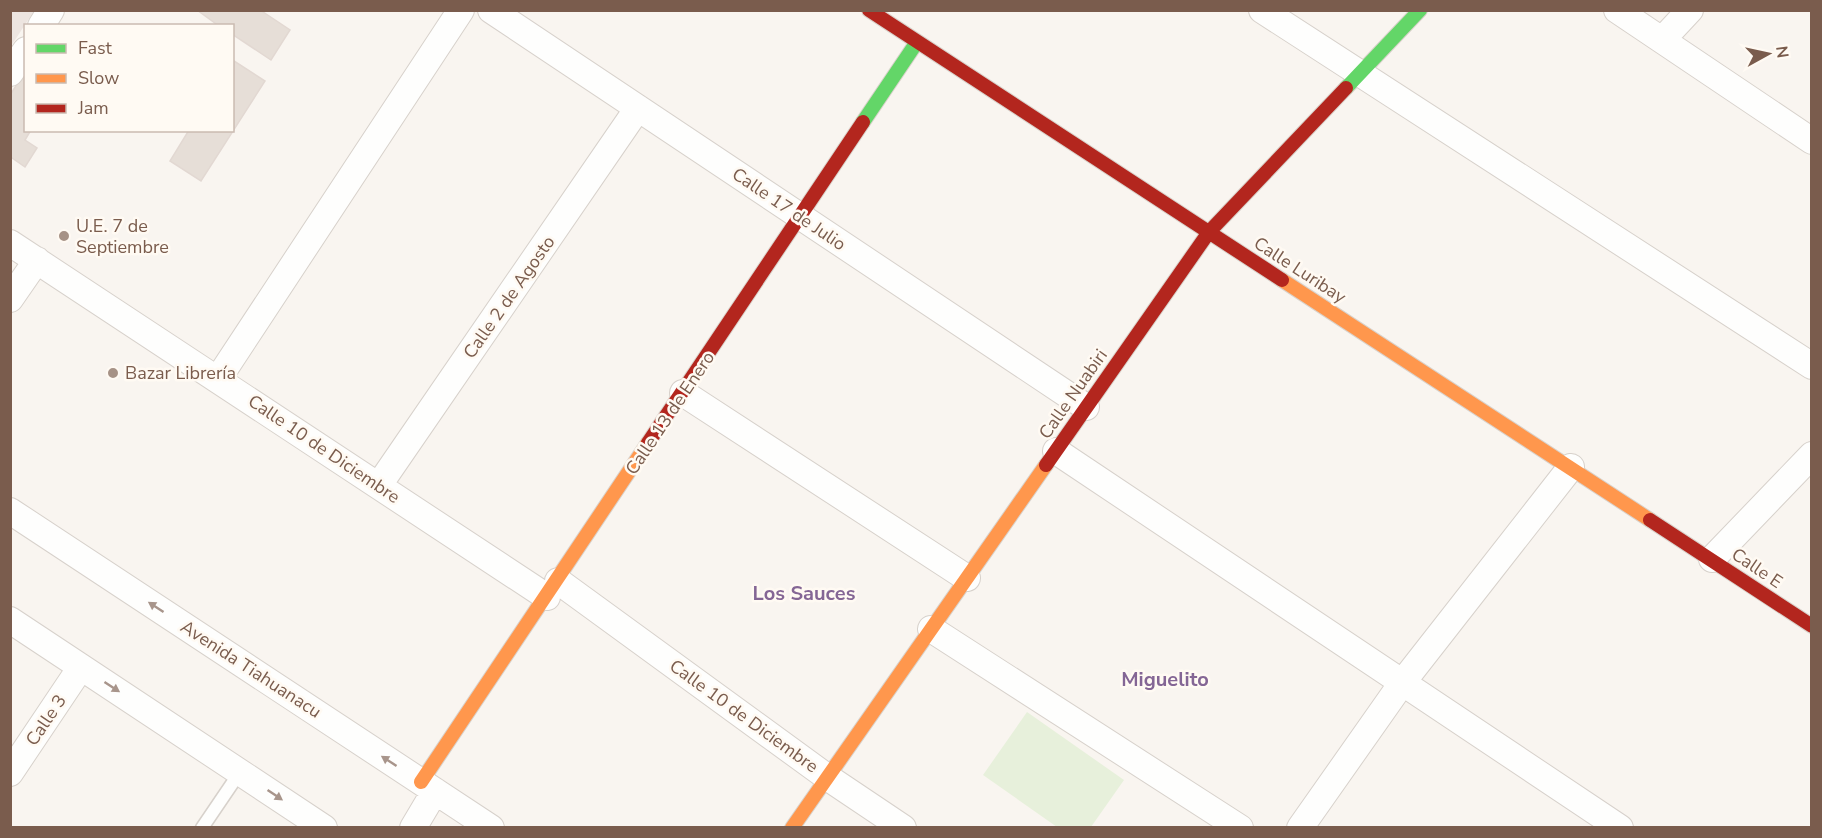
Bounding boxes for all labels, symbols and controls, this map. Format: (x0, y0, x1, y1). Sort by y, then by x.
legend (24, 24, 234, 132)
north arrow (1738, 24, 1798, 84)
text: Fast (78, 36, 113, 60)
text: N (1770, 45, 1794, 60)
text: Slow (78, 66, 119, 90)
text: Jam (77, 96, 109, 120)
street label: Calle 17 de Julio (727, 162, 851, 256)
place label: U.E. 7 de Septiembre (76, 214, 169, 259)
marker: U.E. 7 de Septiembre (57, 229, 71, 243)
street label: Calle 2 de Agosto (458, 231, 560, 363)
street label: Calle Luribay (1249, 231, 1351, 309)
street label: Calle Nuabiri (1033, 344, 1113, 444)
street label: Calle 13 de Enero (620, 347, 720, 479)
place label: Bazar Librería (125, 361, 236, 385)
marker: Bazar Librería (106, 366, 120, 380)
street label: Calle 10 de Diciembre (243, 389, 405, 509)
street label: Calle E (1727, 542, 1787, 594)
district label: Los Sauces (753, 580, 856, 607)
one-way arrow (148, 602, 164, 613)
street label: Avenida Tiahuanacu (176, 615, 326, 723)
street label: Calle 10 de Diciembre (665, 654, 823, 778)
district label: Miguelito (1121, 666, 1209, 693)
one-way arrow (104, 681, 120, 692)
street label: Calle 3 (20, 690, 72, 750)
one-way arrow (381, 756, 397, 767)
one-way arrow (266, 789, 283, 800)

